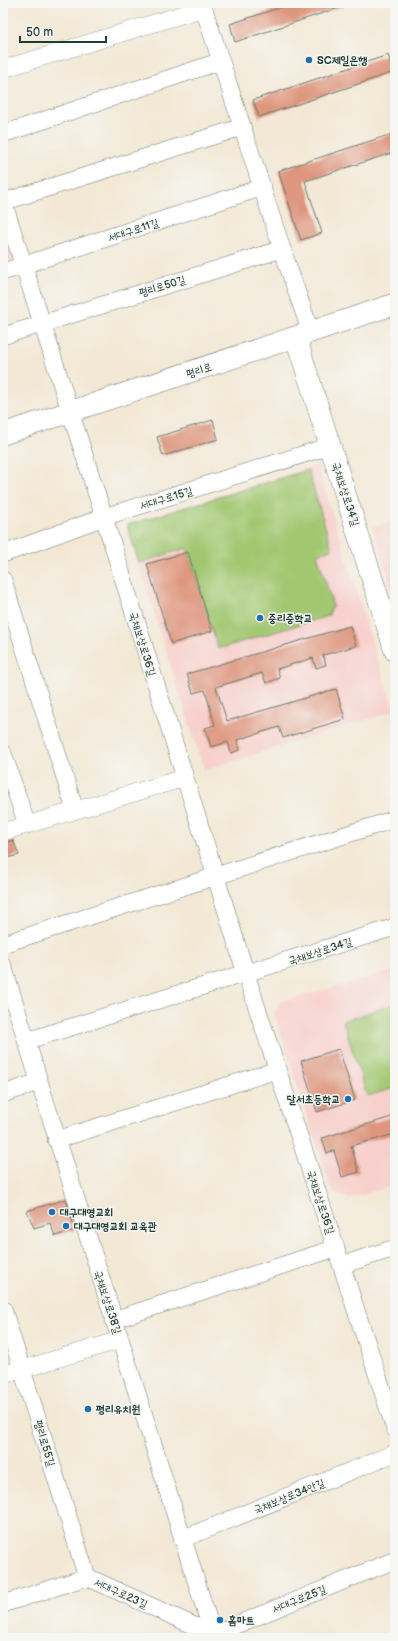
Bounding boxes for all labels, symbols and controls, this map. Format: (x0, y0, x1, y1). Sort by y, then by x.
scale bar (20, 18, 106, 44)
text: 50 m (26, 25, 53, 40)
place label: SC제일은행 (317, 54, 367, 67)
marker: SC제일은행 (304, 55, 314, 65)
street label: 서대구로11길 (106, 216, 160, 245)
street label: 평리로50길 (137, 273, 187, 300)
street label: 평리로 (185, 360, 214, 381)
street label: 국채보상로34길 (329, 460, 362, 528)
street label: 서대구로15길 (138, 484, 194, 513)
street label: 국채보상로36길 (127, 610, 159, 678)
place label: 중리중학교 (268, 612, 312, 625)
marker: 중리중학교 (255, 613, 265, 623)
street label: 국채보상로34길 (286, 935, 354, 968)
place label: 달서초등학교 (287, 1093, 340, 1106)
marker: 달서초등학교 (343, 1094, 353, 1104)
street label: 국채보상로36길 (304, 1168, 337, 1236)
place label: 대구대영교회 (60, 1206, 113, 1219)
marker: 대구대영교회 (47, 1207, 57, 1217)
place label: 대구대영교회 교육관 (74, 1220, 157, 1233)
marker: 대구대영교회 교육관 (61, 1221, 71, 1231)
street label: 국채보상로38길 (91, 1269, 124, 1336)
place label: 평리유치원 (95, 1403, 140, 1416)
marker: 평리유치원 (83, 1404, 93, 1414)
street label: 평리로55길 (31, 1418, 58, 1468)
street label: 국채보상로34안길 (252, 1476, 327, 1517)
street label: 서대구로23길 (92, 1576, 150, 1611)
street label: 서대구로25길 (270, 1583, 328, 1616)
place label: 홈마트 (228, 1614, 255, 1627)
marker: 홈마트 (215, 1615, 225, 1625)

